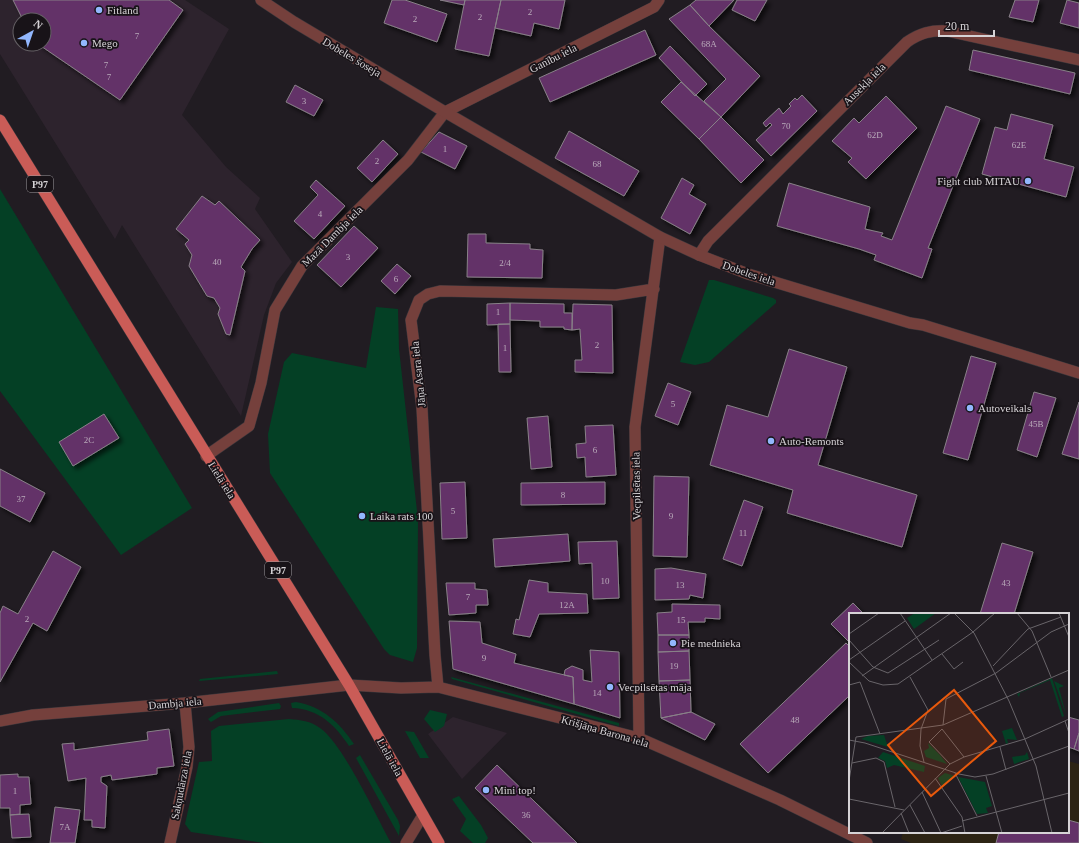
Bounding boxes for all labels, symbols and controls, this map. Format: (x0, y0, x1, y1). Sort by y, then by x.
place label: Fitland (107, 4, 139, 16)
marker: Fitland (94, 5, 104, 15)
house number: 2 (528, 7, 532, 17)
north arrow (12, 12, 52, 52)
house number: 2 (478, 12, 482, 22)
scale bar (939, 12, 994, 38)
house number: 2 (413, 14, 417, 24)
text: N (32, 17, 45, 32)
text: 20 m (945, 19, 970, 33)
house number: 7 (135, 31, 140, 41)
street label: Dobeles šoseja (321, 35, 383, 79)
place label: Mego (92, 37, 118, 49)
marker: Mego (79, 38, 89, 48)
house number: 68A (701, 39, 717, 49)
street label: Ganību iela (528, 41, 579, 75)
house number: 7 (104, 60, 109, 70)
street label: Ausekļa iela (840, 60, 888, 108)
house number: 7 (107, 72, 112, 82)
house number: 3 (302, 96, 307, 106)
house number: 70 (782, 121, 791, 131)
house number: 62D (867, 130, 883, 140)
house number: 62E (1012, 140, 1027, 150)
house number: 1 (443, 144, 447, 154)
house number: 2 (375, 156, 379, 166)
house number: 68 (593, 159, 602, 169)
place label: Fight club MITAU (937, 175, 1020, 187)
road number: P97 (27, 176, 53, 192)
marker: Fight club MITAU (1023, 176, 1033, 186)
street label: Mazā Dambja iela (299, 203, 365, 269)
house number: 4 (318, 209, 323, 219)
house number: 3 (346, 252, 351, 262)
house number: 40 (213, 257, 222, 267)
house number: 2/4 (499, 258, 511, 268)
street label: Dobeles iela (721, 258, 777, 288)
house number: 6 (394, 274, 399, 284)
house number: 1 (496, 307, 500, 317)
street label: Jāņa Asara iela (409, 340, 428, 407)
house number: 2 (595, 340, 599, 350)
house number: 1 (503, 343, 507, 353)
house number: 5 (671, 399, 676, 409)
place label: Autoveikals (978, 402, 1031, 414)
marker: Autoveikals (965, 403, 975, 413)
house number: 45B (1028, 419, 1044, 429)
house number: 2C (84, 435, 94, 445)
place label: Auto-Remonts (779, 435, 844, 447)
marker: Auto-Remonts (766, 436, 776, 446)
house number: 6 (593, 445, 598, 455)
street label: Vecpilsētas iela (629, 452, 643, 520)
street label: Lielā iela (206, 459, 238, 501)
house number: 8 (561, 490, 566, 500)
house number: 37 (17, 494, 26, 504)
house number: 5 (451, 506, 456, 516)
place label: Laika rats 100 (370, 510, 433, 522)
marker: Laika rats 100 (357, 511, 367, 521)
house number: 9 (669, 511, 674, 521)
house number: 11 (739, 528, 747, 538)
road number: P97 (265, 562, 291, 578)
house number: 10 (601, 576, 610, 586)
house number: 43 (1002, 578, 1011, 588)
house number: 13 (676, 580, 685, 590)
house number: 7 (466, 592, 471, 602)
house number: 12A (559, 600, 575, 610)
inset map (849, 613, 1069, 833)
house number: 2 (25, 614, 29, 624)
house number: 15 (677, 615, 686, 625)
place label: Pie mednieka (681, 637, 741, 649)
marker: Pie mednieka (668, 638, 678, 648)
house number: 9 (482, 653, 487, 663)
house number: 19 (670, 661, 679, 671)
place label: Vecpilsētas māja (618, 681, 692, 693)
marker: Vecpilsētas māja (605, 682, 615, 692)
house number: 14 (593, 688, 602, 698)
street label: Dambja iela (148, 695, 202, 711)
street label: Krišjāņa Barona iela (560, 713, 650, 750)
house number: 48 (791, 715, 800, 725)
street label: Lielā iela (375, 736, 405, 778)
street label: Sakņudārza iela (168, 749, 195, 821)
place label: Mini top! (494, 784, 536, 796)
marker: Mini top! (481, 785, 491, 795)
house number: 1 (13, 786, 17, 796)
house number: 36 (522, 810, 531, 820)
house number: 7A (60, 822, 71, 832)

